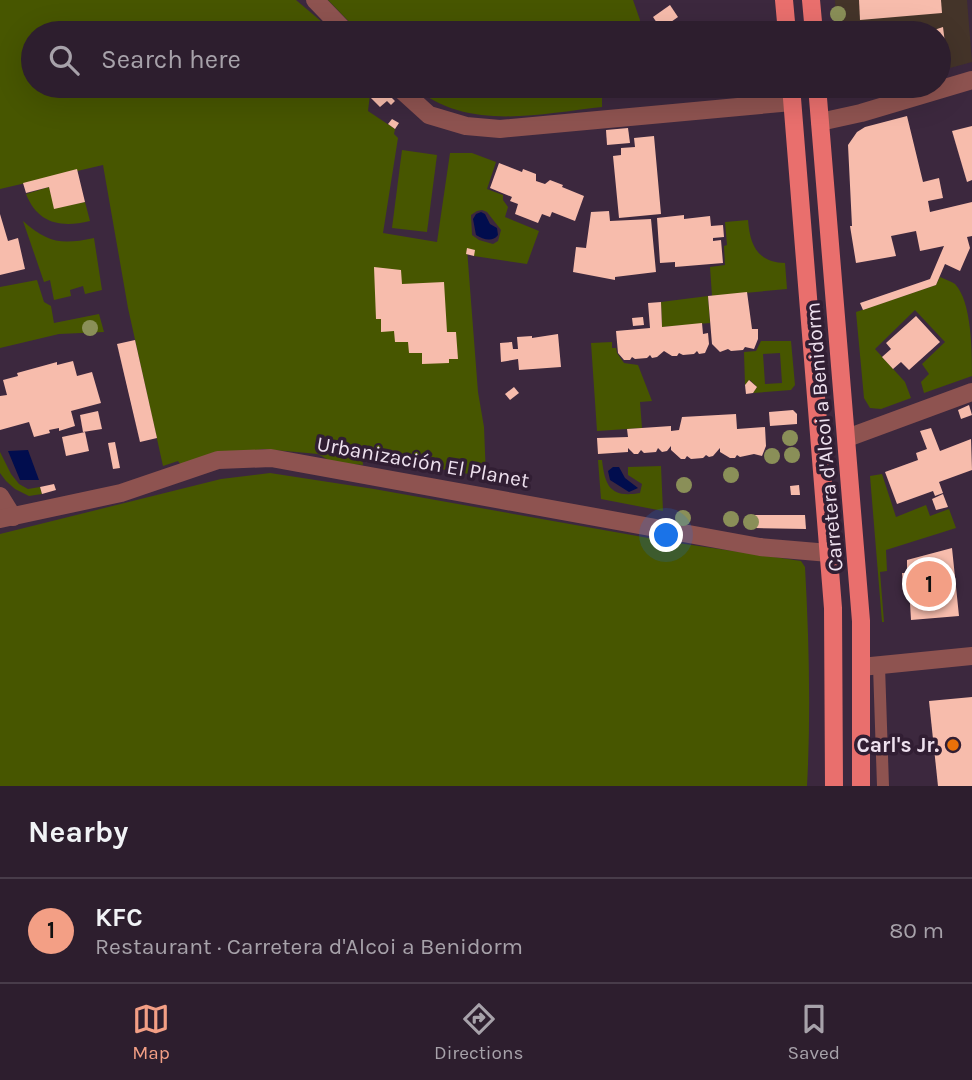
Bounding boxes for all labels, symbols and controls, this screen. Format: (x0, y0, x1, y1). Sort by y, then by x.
search box (21, 21, 951, 98)
icon: search (45, 41, 83, 79)
text: Search here (101, 44, 241, 75)
street label: Carretera d'Alcoi a Benidorm (800, 301, 848, 573)
street label: Urbanización El Planet (315, 432, 531, 493)
your location (649, 518, 683, 552)
pin: 1 (906, 558, 952, 610)
place label: Carl's Jr. (857, 733, 939, 757)
marker: Carl's Jr. (945, 737, 961, 753)
text: Nearby (28, 814, 128, 850)
text: KFC (95, 902, 143, 933)
text: 1 (47, 917, 55, 944)
text: 80 m (889, 917, 944, 944)
text: Restaurant · Carretera d'Alcoi a Benidorm (95, 933, 523, 960)
tab: Map (132, 1000, 170, 1064)
tab: Directions (434, 1000, 523, 1064)
tab: Saved (787, 1000, 840, 1064)

